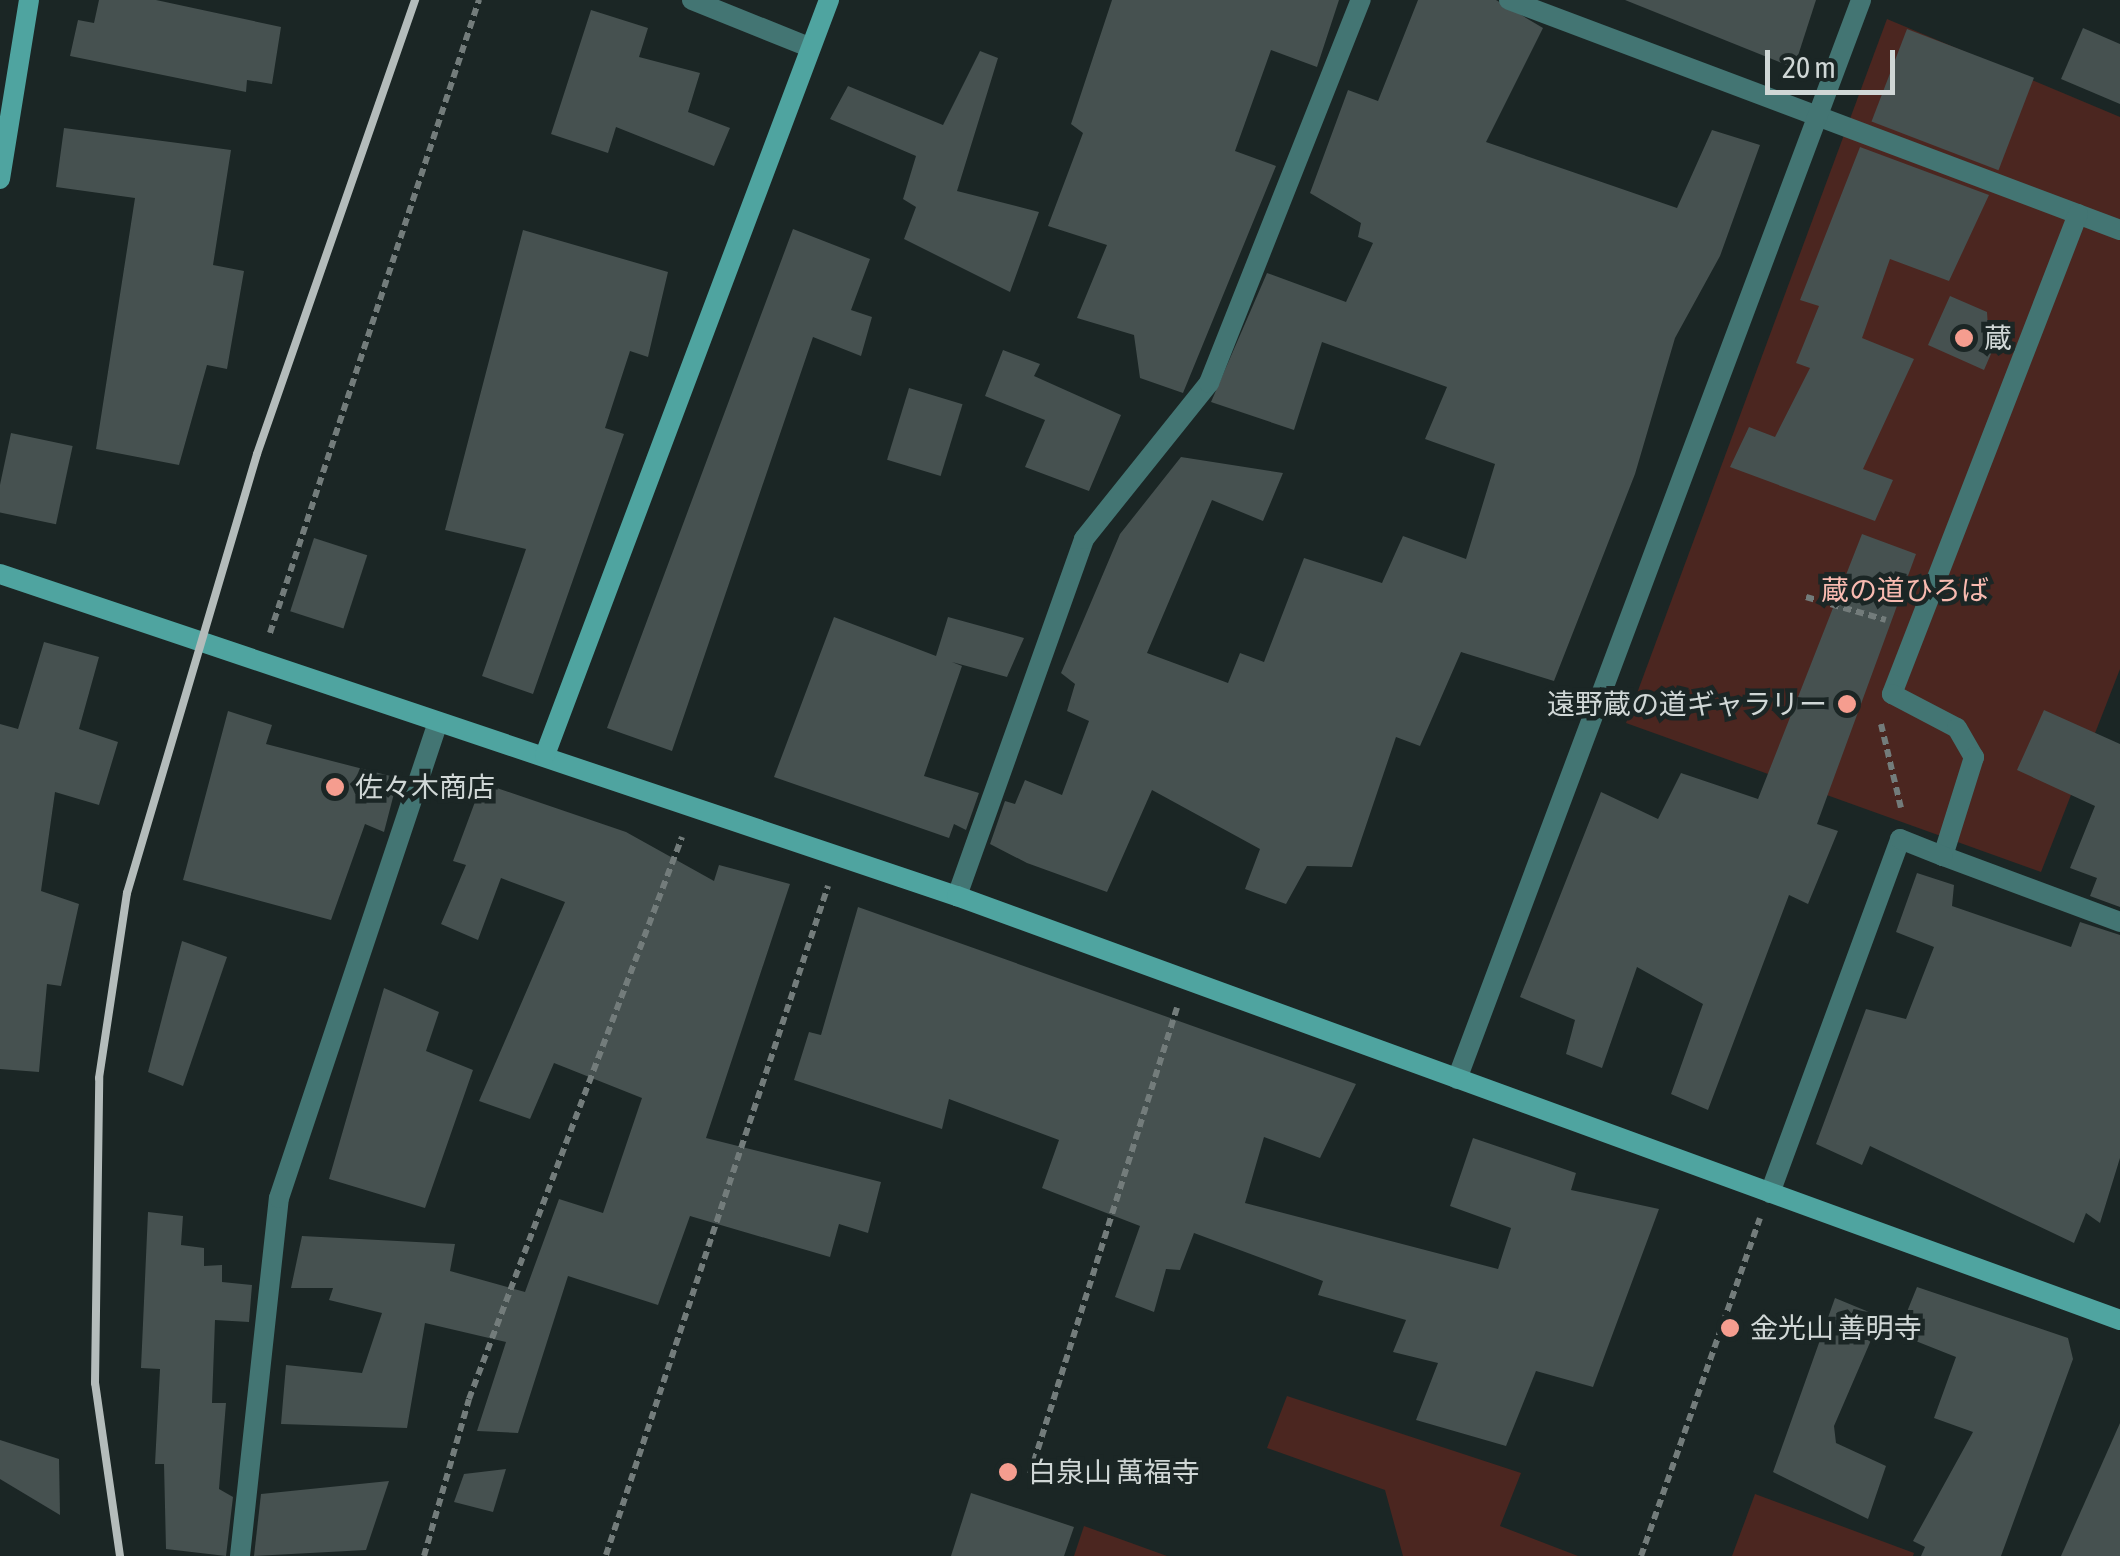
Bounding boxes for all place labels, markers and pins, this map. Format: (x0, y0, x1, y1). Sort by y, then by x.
place label: 蔵 (1984, 321, 2012, 355)
marker: 蔵 (1953, 327, 1975, 349)
place label: 遠野蔵の道ギャラリー (1547, 687, 1827, 721)
marker: 遠野蔵の道ギャラリー (1836, 693, 1858, 715)
place label: 佐々木商店 (355, 770, 495, 804)
marker: 佐々木商店 (324, 776, 346, 798)
place label: 金光山 善明寺 (1750, 1311, 1922, 1345)
marker: 金光山 善明寺 (1719, 1317, 1741, 1339)
place label: 白泉山 萬福寺 (1028, 1455, 1200, 1489)
marker: 白泉山 萬福寺 (997, 1461, 1019, 1483)

